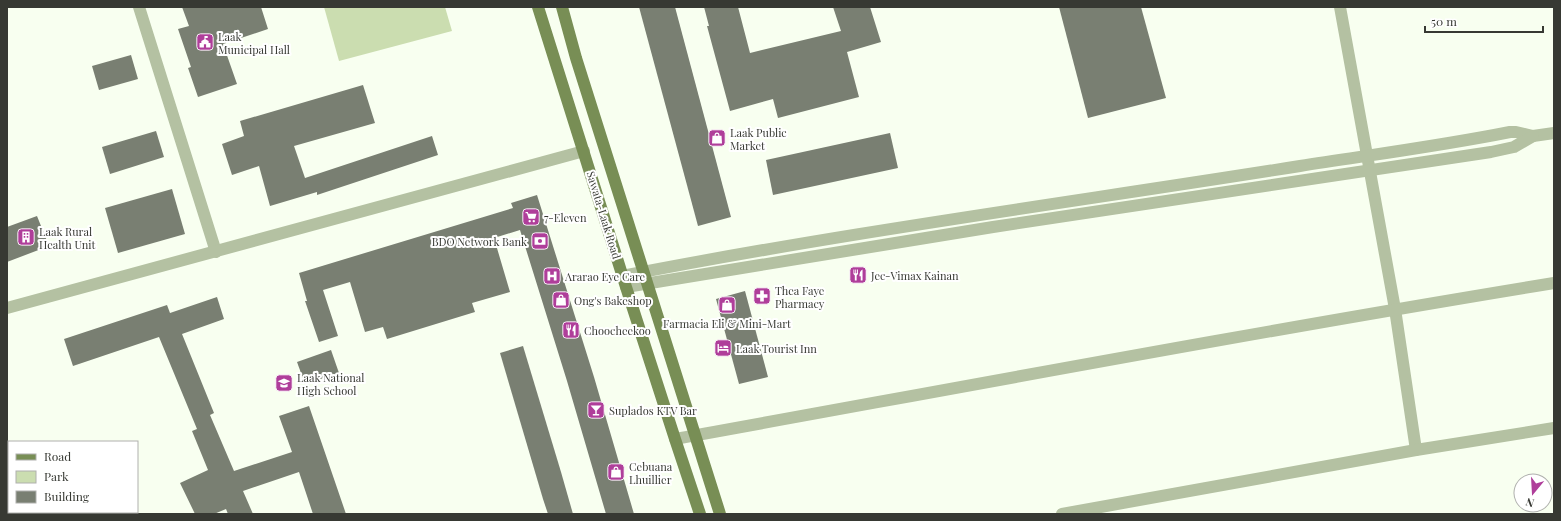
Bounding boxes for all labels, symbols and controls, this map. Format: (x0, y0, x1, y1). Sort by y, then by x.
scale bar (1425, 8, 1543, 34)
text: 50 m (1431, 13, 1457, 29)
place label: Laak Municipal Hall (218, 29, 290, 57)
public building icon: Laak Municipal Hall (195, 32, 215, 52)
place label: Laak Public Market (730, 125, 787, 153)
shop icon: Laak Public Market (707, 128, 727, 148)
street label: Sawata-Laak Road (584, 169, 625, 261)
supermarket icon: 7-Eleven (521, 207, 541, 227)
place label: 7-Eleven (544, 210, 587, 225)
place label: Laak Rural Health Unit (39, 224, 96, 252)
building icon: Laak Rural Health Unit (16, 227, 36, 247)
bank icon: BDO Network Bank (530, 231, 550, 251)
place label: BDO Network Bank (432, 234, 527, 249)
restaurant icon: Jec-Vimax Kainan (848, 265, 868, 285)
hospital icon: Ararao Eye Care (542, 266, 562, 286)
place label: Jec-Vimax Kainan (870, 268, 959, 283)
place label: Ararao Eye Care (564, 269, 646, 284)
place label: Thea Faye Pharmacy (775, 283, 825, 311)
pharmacy icon: Thea Faye Pharmacy (752, 286, 772, 306)
shop icon: Ong's Bakeshop (551, 290, 571, 310)
place label: Ong's Bakeshop (574, 293, 652, 308)
shop icon: Farmacia Eli & Mini-Mart (717, 295, 737, 315)
place label: Farmacia Eli & Mini-Mart (663, 316, 791, 331)
restaurant icon: Choocheekoo (561, 320, 581, 340)
place label: Choocheekoo (584, 323, 651, 338)
hotel icon: Laak Tourist Inn (713, 338, 733, 358)
place label: Laak Tourist Inn (736, 341, 817, 356)
place label: Laak National High School (297, 370, 364, 398)
school or university icon: Laak National High School (274, 373, 294, 393)
bar icon: Suplados KTV Bar (586, 400, 606, 420)
place label: Suplados KTV Bar (609, 403, 697, 418)
legend (8, 441, 138, 513)
text: Road (44, 448, 71, 464)
place label: Cebuana Lhuillier (629, 459, 673, 487)
shop icon: Cebuana Lhuillier (606, 462, 626, 482)
text: Park (44, 468, 69, 484)
north arrow (1513, 473, 1553, 513)
text: Building (44, 488, 90, 504)
text: N (1524, 495, 1536, 511)

